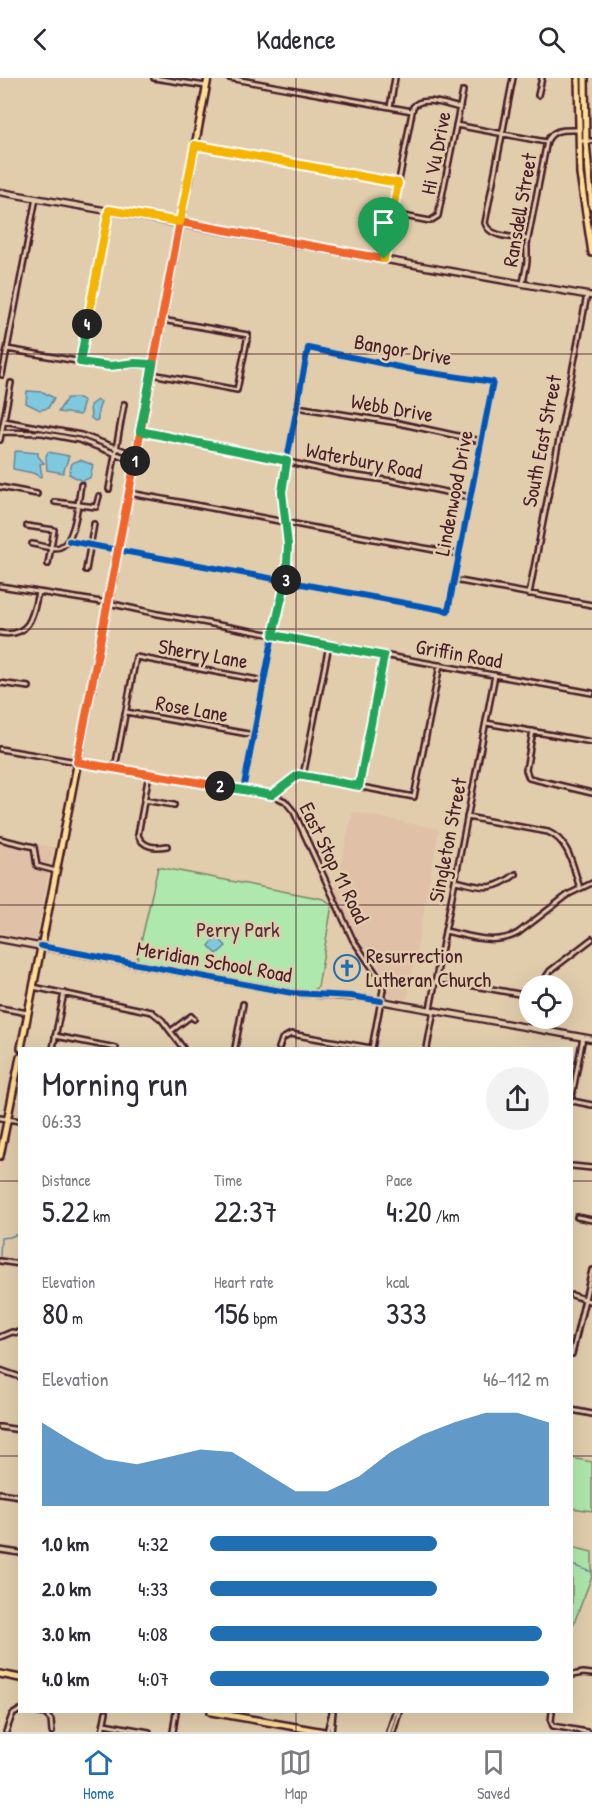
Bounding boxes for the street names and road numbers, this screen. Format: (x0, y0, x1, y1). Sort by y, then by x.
street label: Hi Vu Drive (413, 109, 458, 197)
street label: Ransdell Street (495, 150, 544, 269)
street label: Bangor Drive (352, 327, 454, 372)
street label: South East Street (514, 372, 569, 509)
street label: Webb Drive (349, 386, 435, 429)
street label: Lindenwood Drive (427, 428, 480, 558)
street label: Waterbury Road (303, 435, 425, 486)
street label: Sherry Lane (156, 631, 250, 676)
street label: Griffin Road (414, 632, 505, 675)
street label: Rose Lane (154, 688, 231, 729)
street label: Singleton Street (421, 775, 474, 905)
street label: East Stop 11 Road (293, 797, 376, 928)
street label: Meridian School Road (134, 934, 294, 989)

